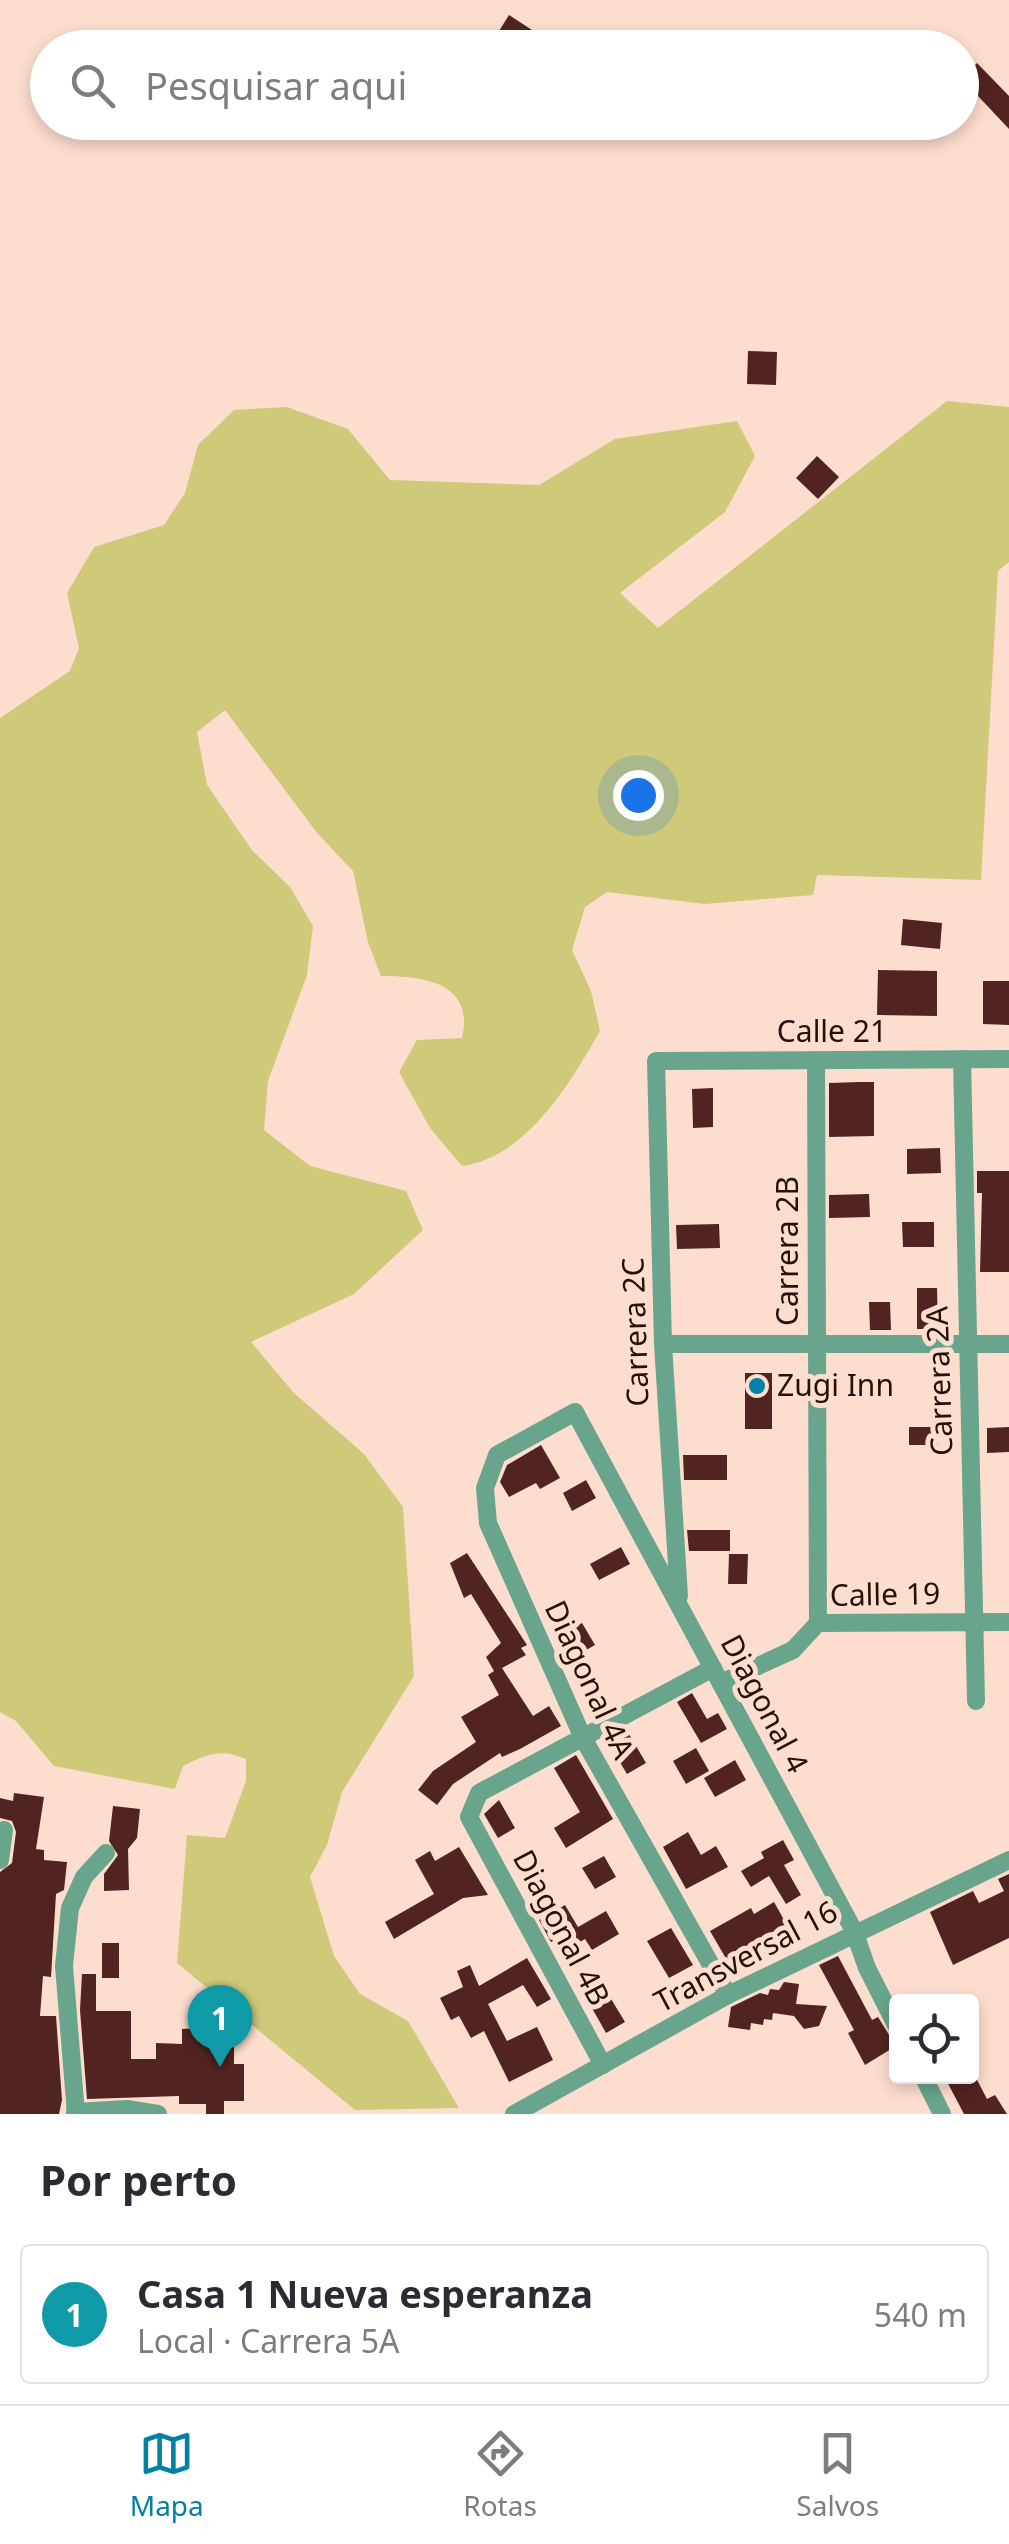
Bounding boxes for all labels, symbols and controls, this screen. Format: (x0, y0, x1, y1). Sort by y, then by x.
search box (30, 30, 979, 140)
icon: search (65, 58, 120, 113)
text: Pesquisar aqui (145, 59, 407, 111)
your location (613, 770, 664, 821)
street label: Calle 21 (777, 1010, 887, 1051)
street label: Carrera 2B (766, 1176, 807, 1326)
street label: Carrera 2C (611, 1257, 658, 1407)
street label: Carrera 2A (915, 1305, 962, 1457)
place label: Zugi Inn (777, 1364, 894, 1405)
marker: Zugi Inn (746, 1375, 768, 1397)
street label: Calle 19 (829, 1572, 940, 1615)
street label: Diagonal 4A (536, 1594, 645, 1766)
street label: Diagonal 4 (712, 1627, 819, 1780)
street label: Diagonal 4B (504, 1842, 620, 2012)
street label: Transversal 16 (646, 1890, 844, 2021)
pin: 1 (188, 1984, 252, 2067)
map controls (889, 1994, 979, 2084)
button: locate (889, 1994, 979, 2084)
text: Por perto (40, 2151, 237, 2208)
text: Casa 1 Nueva esperanza (137, 2267, 593, 2319)
text: 1 (65, 2293, 84, 2336)
text: 540 m (874, 2293, 967, 2336)
text: Local · Carrera 5A (137, 2319, 400, 2362)
tab: Mapa (130, 2426, 204, 2524)
tab: Rotas (463, 2426, 537, 2524)
tab: Salvos (796, 2426, 879, 2524)

